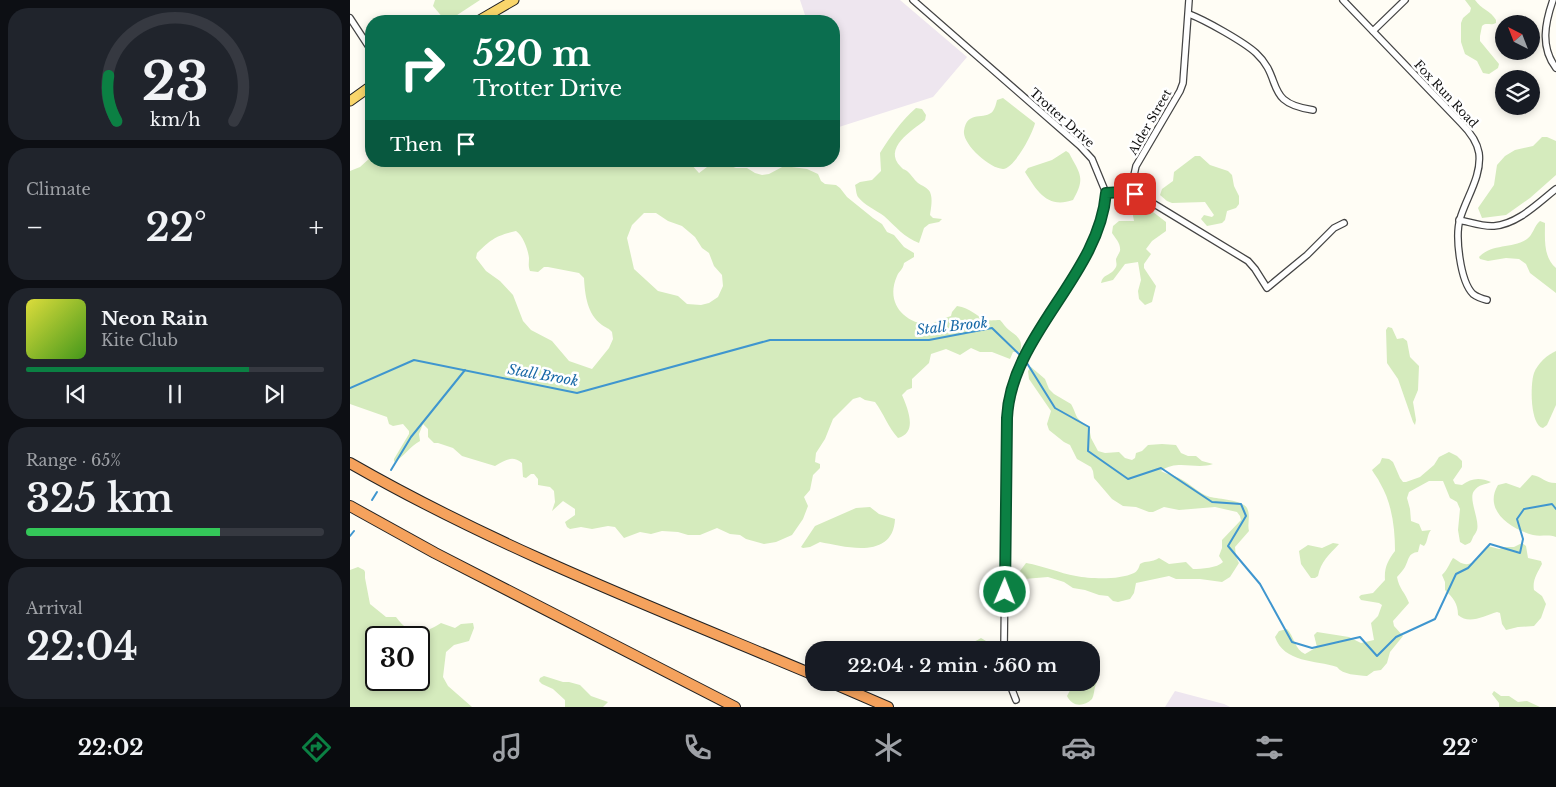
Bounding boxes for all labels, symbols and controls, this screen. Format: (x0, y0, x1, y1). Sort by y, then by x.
north arrow (1495, 15, 1540, 60)
map controls (1495, 15, 1540, 115)
text: 520 m (473, 32, 591, 75)
icon: right (390, 35, 455, 100)
text: 23 (142, 50, 208, 114)
street label: Fox Run Road (1411, 57, 1481, 131)
button: layers (1495, 70, 1540, 115)
text: Trotter Drive (473, 75, 622, 102)
street label: Trotter Drive (1027, 85, 1098, 150)
street label: Alder Street (1124, 86, 1175, 158)
text: km/h (150, 109, 200, 131)
icon: arrive (452, 130, 480, 158)
text: Then (390, 133, 442, 156)
pin (1114, 173, 1156, 215)
text: Climate (26, 179, 91, 199)
icon: arrive (1121, 180, 1149, 208)
text: 22° (145, 204, 207, 251)
text: − (26, 210, 44, 245)
text: + (309, 210, 324, 245)
text: Neon Rain (101, 307, 208, 330)
water label: Stall Brook (916, 313, 988, 339)
text: Kite Club (101, 330, 178, 350)
water label: Stall Brook (506, 360, 580, 390)
icon: previous (62, 380, 90, 408)
icon: pause (161, 380, 189, 408)
icon: next (260, 380, 288, 408)
text: Range · 65% (26, 450, 121, 470)
text: 325 km (26, 475, 173, 522)
position arrow (978, 565, 1030, 617)
text: Arrival (26, 598, 83, 618)
text: 22:04 (26, 623, 138, 670)
speed limit sign: 30 (365, 626, 430, 691)
text: 22:04 · 2 min · 560 m (848, 654, 1057, 677)
icon: directions (299, 730, 334, 765)
icon: music (490, 730, 525, 765)
icon: phone (680, 730, 715, 765)
icon: climate (871, 730, 906, 765)
icon: car (1061, 730, 1096, 765)
icon: filters (1252, 730, 1287, 765)
text: 22:02 (78, 734, 144, 761)
text: 22° (1442, 734, 1478, 761)

